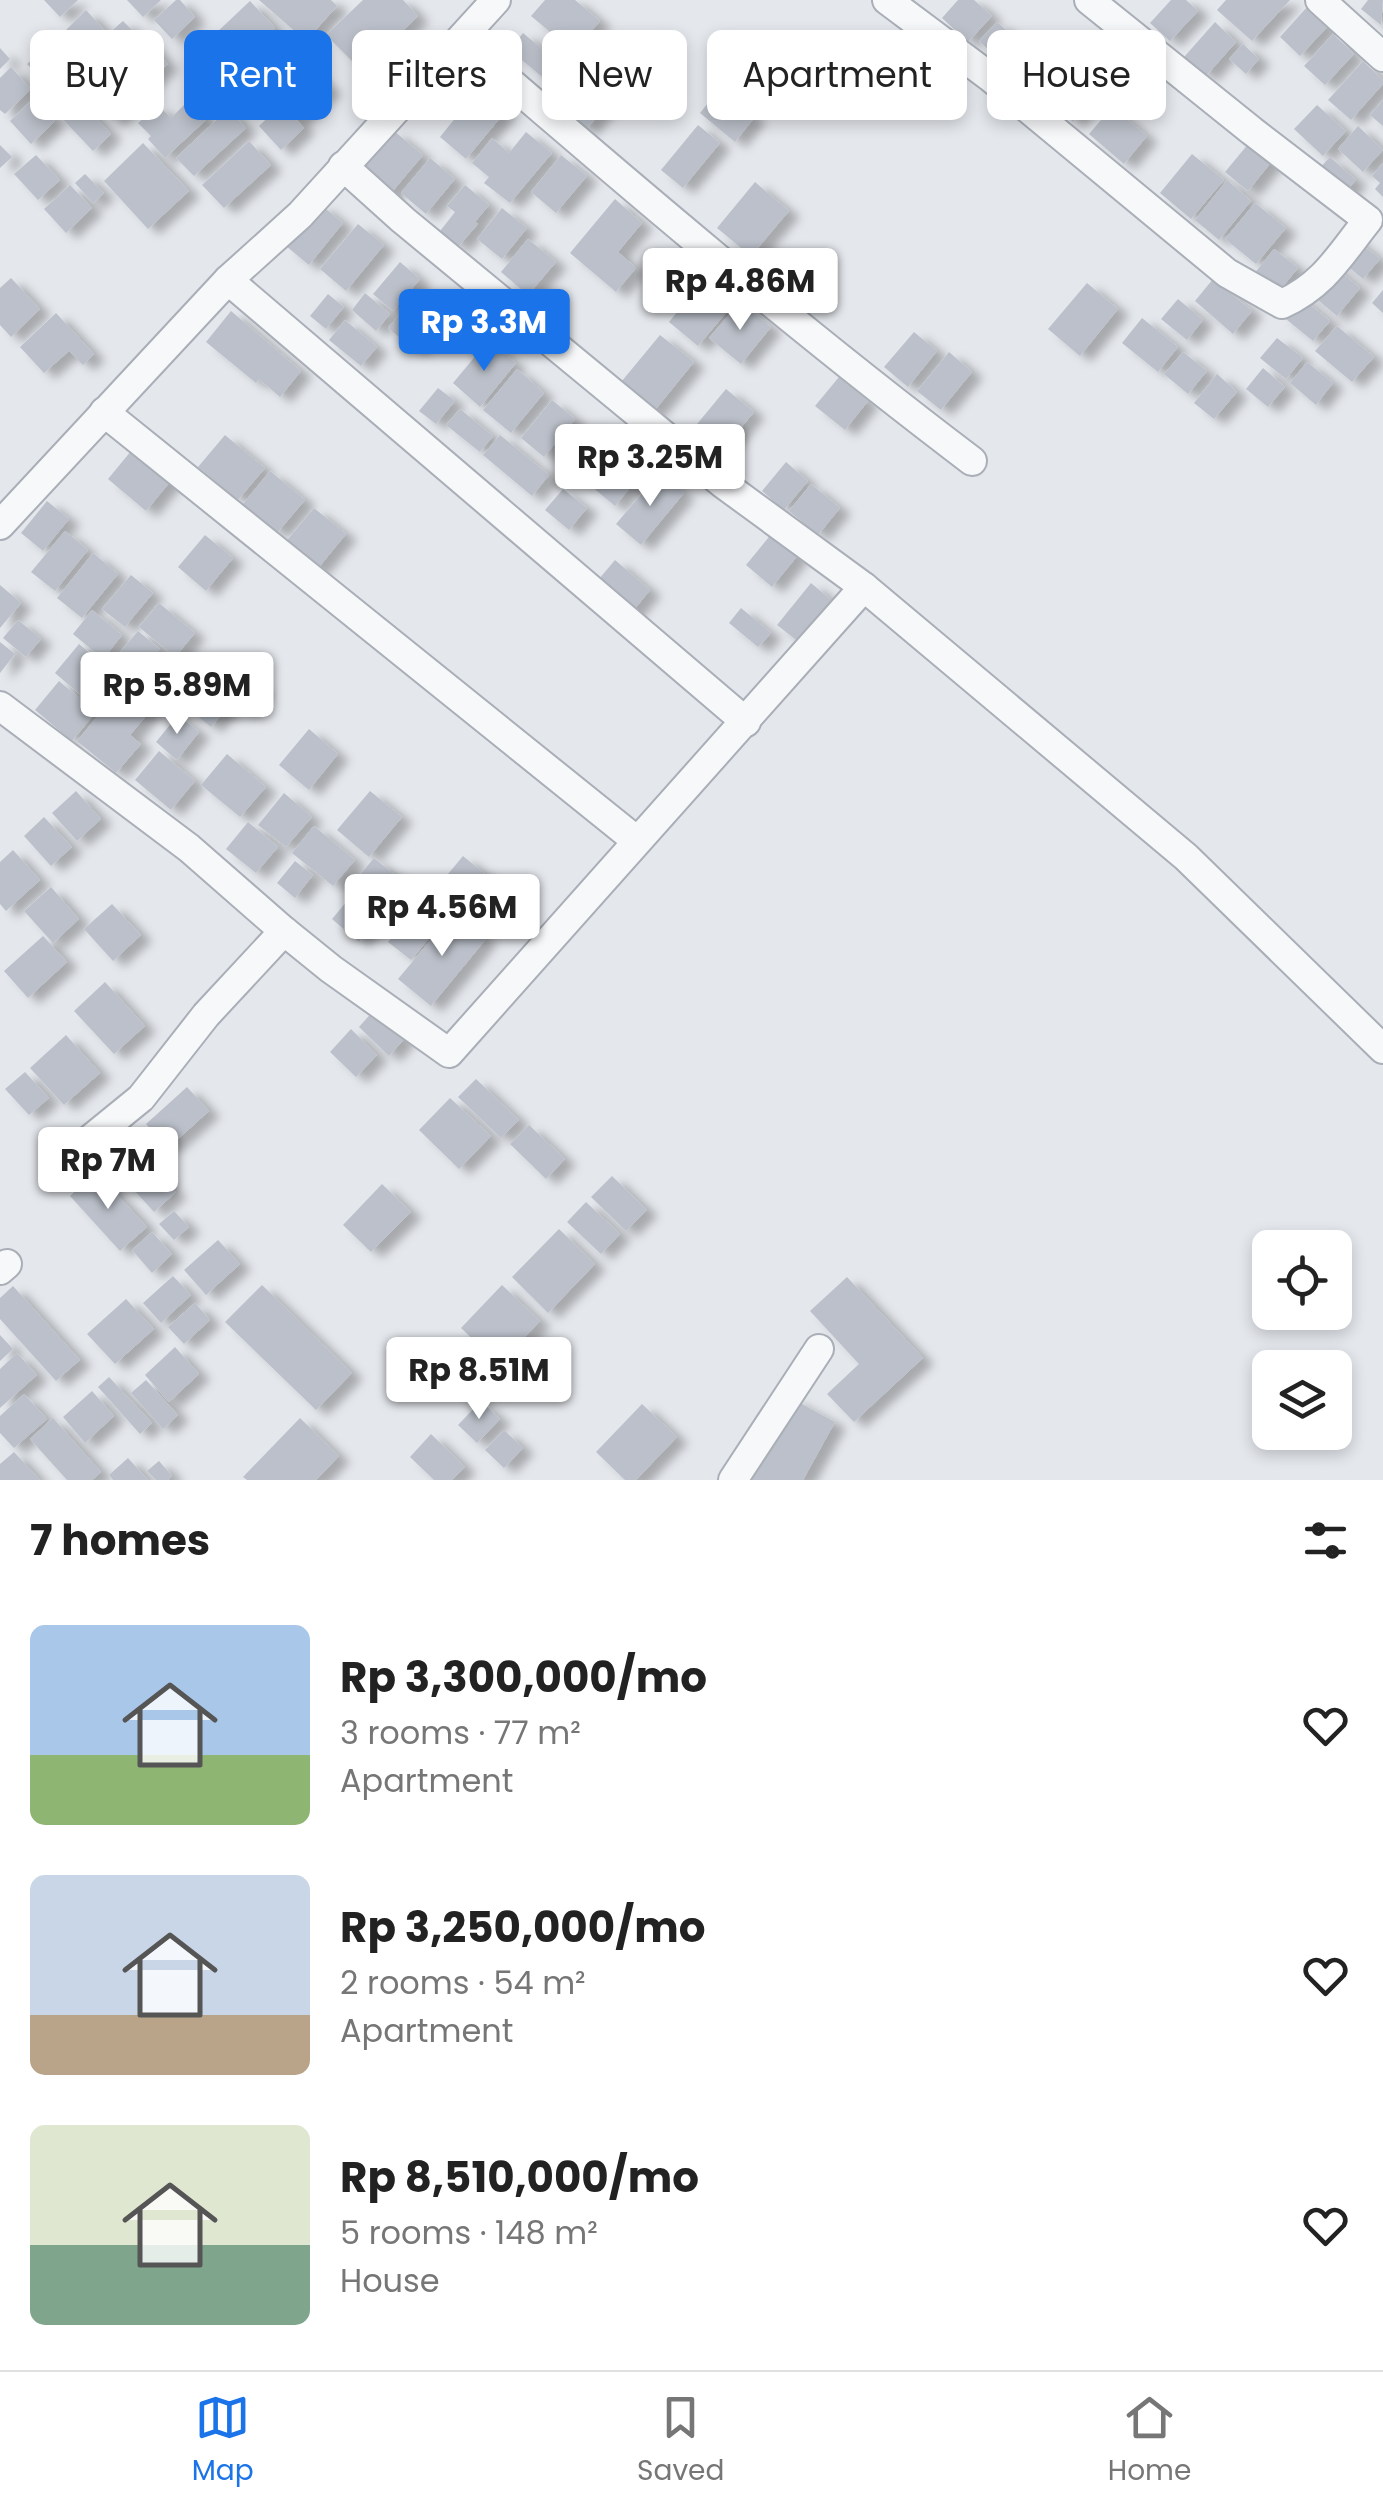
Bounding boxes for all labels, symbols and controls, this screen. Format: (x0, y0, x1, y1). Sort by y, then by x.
chip: Buy (30, 30, 164, 120)
chip: Rent (184, 30, 332, 120)
chip: Filters (352, 30, 522, 120)
chip: New (542, 30, 687, 120)
chip: Apartment (707, 30, 967, 120)
chip: House (987, 30, 1166, 120)
pin: Rp 4.86M (637, 248, 843, 333)
text: Rp 4.86M (665, 258, 815, 303)
pin: Rp 3.3M (392, 289, 576, 374)
text: Rp 3.3M (421, 299, 547, 344)
pin: Rp 3.25M (547, 424, 753, 509)
text: Rp 3.25M (577, 434, 723, 479)
pin: Rp 5.89M (74, 652, 280, 737)
text: Rp 5.89M (103, 662, 252, 707)
pin: Rp 4.56M (339, 874, 545, 959)
text: Rp 4.56M (367, 884, 517, 929)
pin: Rp 7M (38, 1127, 178, 1212)
text: Rp 7M (60, 1137, 156, 1182)
map controls (1252, 1230, 1352, 1450)
button: locate (1252, 1230, 1352, 1330)
pin: Rp 8.51M (376, 1337, 582, 1422)
text: Rp 8.51M (408, 1347, 550, 1392)
button: layers (1252, 1350, 1352, 1450)
text: 7 homes (30, 1511, 210, 1570)
icon: filters (1298, 1513, 1353, 1568)
text: Rp 3,300,000/mo (340, 1648, 707, 1707)
icon: home (110, 1665, 230, 1785)
icon: heart (1298, 1698, 1353, 1753)
text: 3 rooms · 77 m² (340, 1710, 581, 1755)
text: Apartment (340, 1758, 513, 1803)
text: Rp 3,250,000/mo (340, 1898, 705, 1957)
icon: home (110, 1915, 230, 2035)
icon: heart (1298, 1948, 1353, 2003)
text: 2 rooms · 54 m² (340, 1960, 586, 2005)
text: Apartment (340, 2008, 513, 2053)
text: Rp 8,510,000/mo (340, 2148, 699, 2207)
icon: home (110, 2165, 230, 2285)
icon: heart (1298, 2198, 1353, 2253)
text: 5 rooms · 148 m² (340, 2210, 598, 2255)
text: House (340, 2258, 440, 2303)
tab: Map (192, 2390, 254, 2492)
tab: Saved (637, 2390, 724, 2492)
tab: Home (1108, 2390, 1191, 2492)

